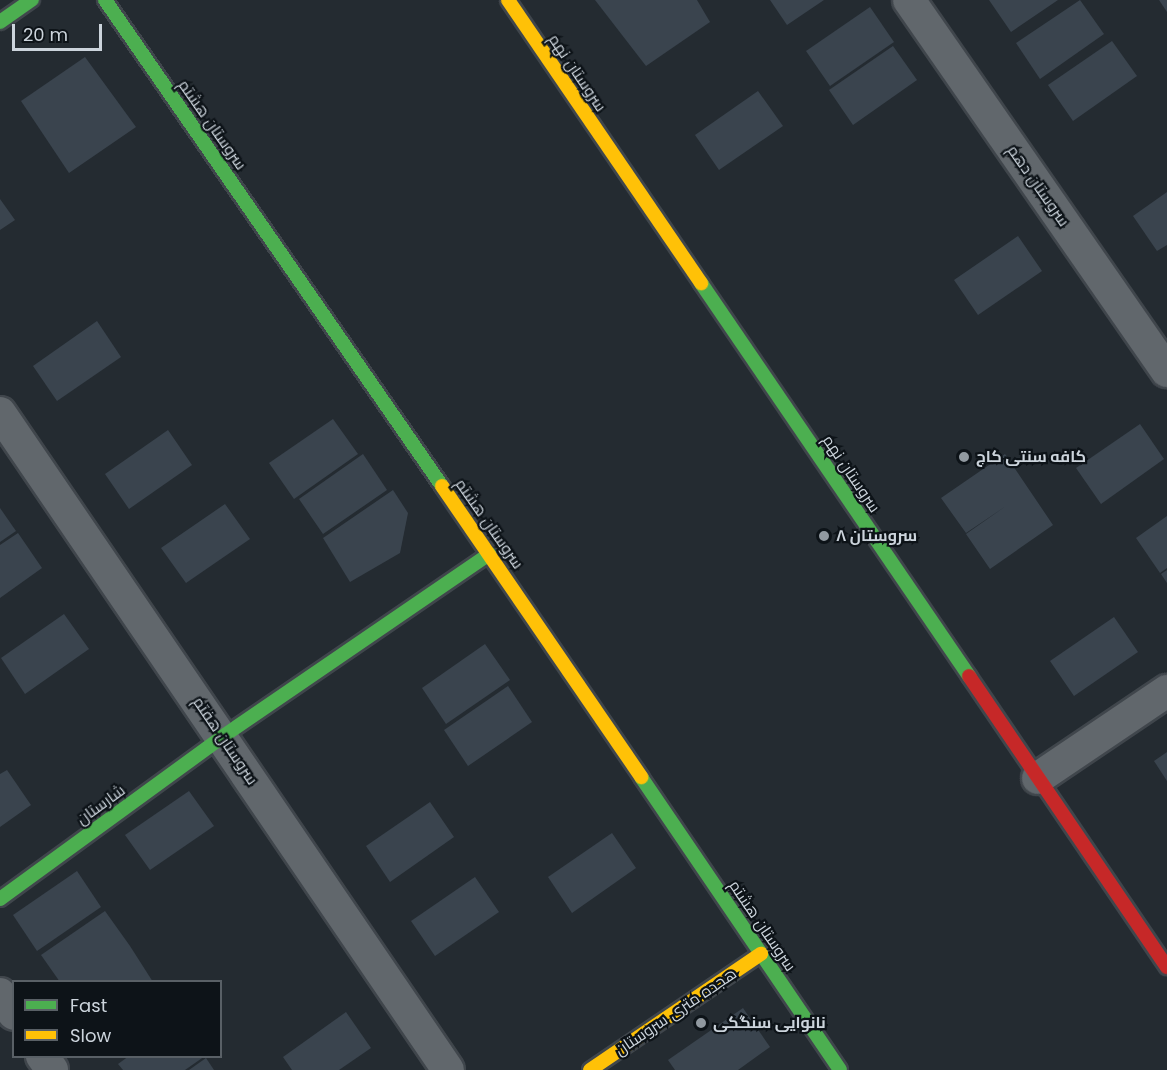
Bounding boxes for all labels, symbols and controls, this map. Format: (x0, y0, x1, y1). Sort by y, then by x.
scale bar (15, 12, 105, 50)
text: 20 m (23, 22, 68, 47)
street label: سروستان نهم (544, 31, 610, 115)
street label: سروستان هشتم (174, 76, 250, 174)
street label: سروستان دهم (1003, 142, 1073, 230)
street label: سروستان نهم (818, 432, 884, 516)
place label: کافه سنتی کاج (976, 447, 1086, 467)
marker: کافه سنتی کاج (957, 450, 971, 464)
street label: سروستان هشتم (451, 475, 527, 573)
place label: سروستان ٨ (836, 526, 917, 546)
marker: سروستان ٨ (817, 529, 831, 543)
street label: سروستان هفتم (188, 693, 262, 789)
street label: شارستان (73, 781, 129, 829)
street label: سروستان هشتم (724, 877, 800, 975)
street label: هجده متری سروستان (611, 964, 741, 1060)
legend (12, 980, 222, 1058)
text: Fast (70, 993, 107, 1018)
place label: نانوایی سنگکی (713, 1013, 826, 1033)
marker: نانوایی سنگکی (694, 1016, 708, 1030)
text: Slow (70, 1023, 111, 1048)

